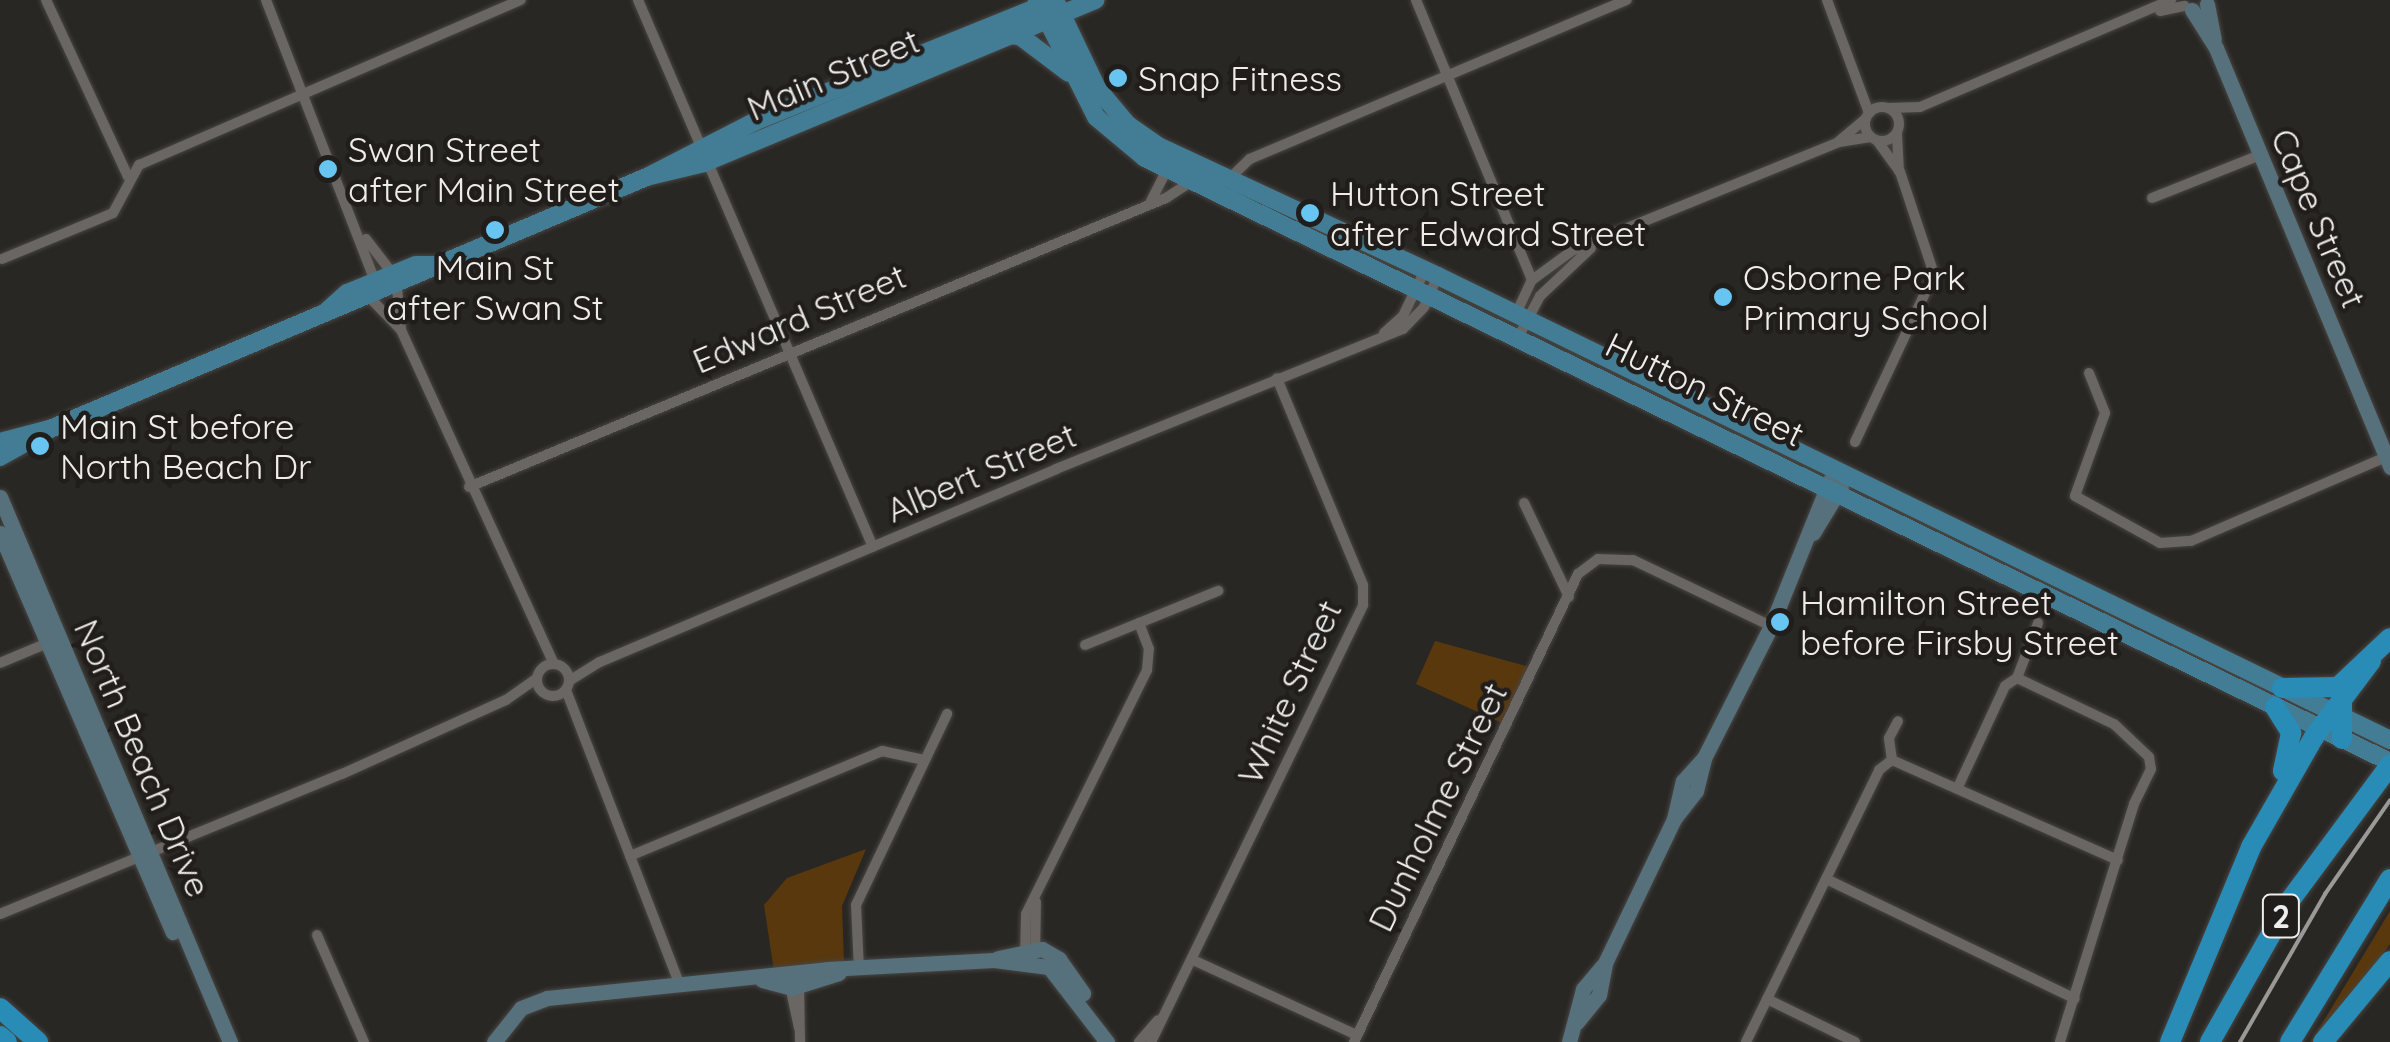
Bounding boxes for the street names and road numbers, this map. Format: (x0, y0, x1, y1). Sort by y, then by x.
street label: Main Street (741, 19, 925, 129)
street label: Cape Street (2262, 122, 2376, 314)
street label: Edward Street (686, 254, 912, 382)
street label: Hutton Street (1599, 323, 1811, 455)
street label: Albert Street (880, 413, 1082, 531)
street label: White Street (1228, 593, 1350, 791)
street label: North Beach Drive (66, 613, 220, 903)
street label: Dunholme Street (1359, 676, 1515, 938)
road number: 2 (2261, 889, 2301, 943)

